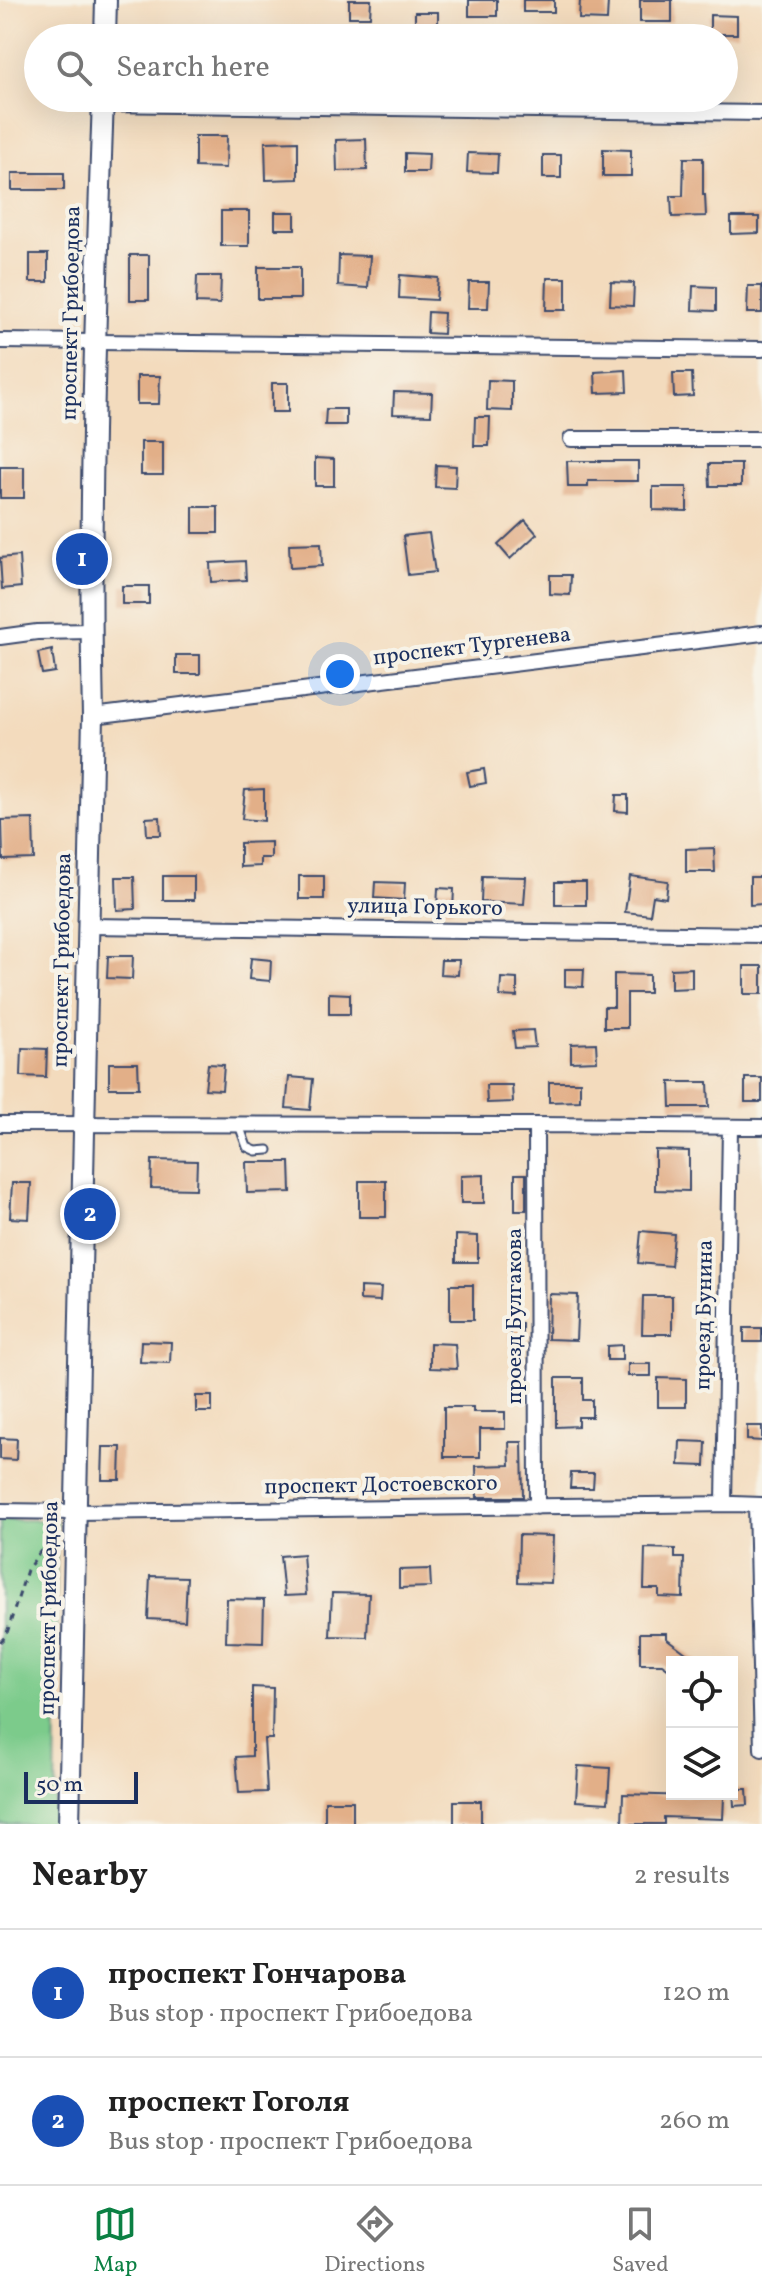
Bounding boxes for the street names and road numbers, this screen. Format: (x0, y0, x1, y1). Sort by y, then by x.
street label: проспект Грибоедова (55, 205, 89, 421)
street label: проспект Тургенева (371, 620, 573, 674)
street label: проспект Грибоедова (46, 852, 80, 1068)
street label: улица Горького (347, 891, 503, 925)
street label: проезд Булгакова (500, 1228, 531, 1404)
street label: проезд Бунина (688, 1239, 722, 1391)
street label: проспект Достоевского (264, 1468, 498, 1504)
street label: проспект Грибоедова (33, 1500, 67, 1716)

